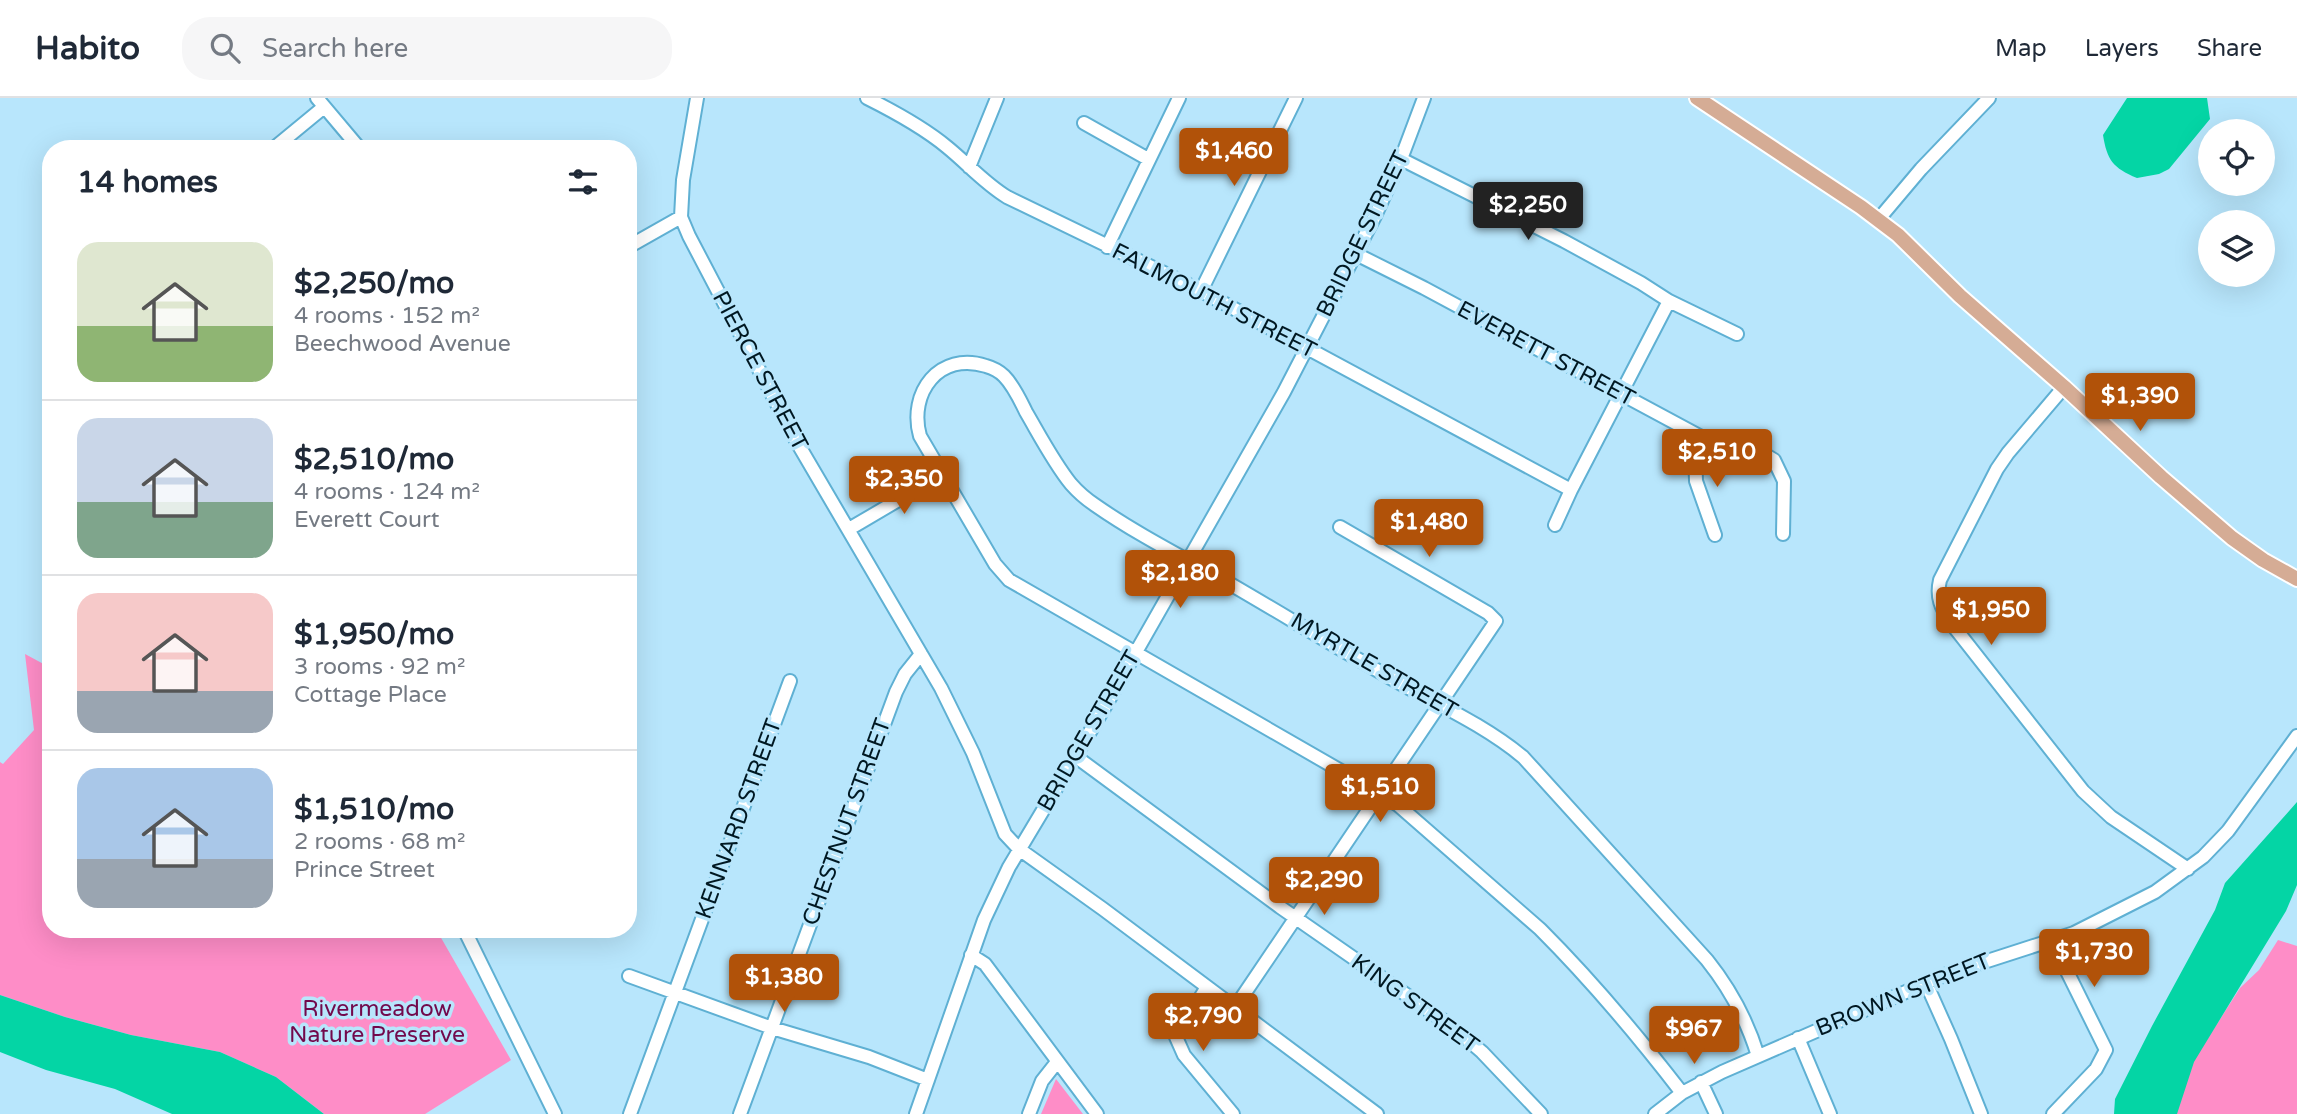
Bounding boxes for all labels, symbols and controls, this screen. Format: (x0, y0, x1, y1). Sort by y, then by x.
search box (182, 17, 672, 80)
text: Habito (35, 29, 140, 68)
icon: search (206, 29, 244, 67)
text: Search here (262, 33, 408, 64)
text: Map (1995, 34, 2047, 63)
text: Layers (2085, 34, 2159, 63)
text: Share (2197, 34, 2262, 63)
map controls (2198, 119, 2275, 287)
button: locate (2198, 119, 2275, 196)
pin: $1,460 (1177, 129, 1291, 188)
text: $1,460 (1195, 137, 1273, 165)
street label: BRIDGE STREET (1311, 146, 1415, 322)
icon: filters (564, 163, 602, 201)
text: 14 homes (77, 164, 218, 201)
pin: $2,250 (1471, 183, 1585, 242)
text: $2,250 (1489, 191, 1567, 219)
button: layers (2198, 210, 2275, 287)
street label: FALMOUTH STREET (1107, 237, 1321, 365)
text: $2,250/mo (294, 265, 454, 302)
icon: home (133, 270, 217, 354)
street label: PIERCE STREET (706, 286, 814, 456)
street label: EVERETT STREET (1452, 295, 1640, 413)
text: 4 rooms · 152 m² (294, 302, 480, 330)
text: Beechwood Avenue (294, 330, 511, 358)
pin: $1,390 (2083, 374, 2197, 433)
text: $1,390 (2101, 382, 2179, 410)
pin: $2,510 (1660, 430, 1774, 489)
text: $2,510 (1678, 438, 1756, 466)
text: $2,510/mo (294, 441, 454, 478)
icon: home (133, 446, 217, 530)
pin: $2,350 (847, 456, 961, 516)
text: $2,350 (865, 465, 943, 493)
text: 4 rooms · 124 m² (294, 478, 480, 506)
pin: $1,480 (1372, 500, 1486, 559)
text: Everett Court (294, 506, 440, 534)
text: $1,480 (1390, 508, 1468, 536)
pin: $2,180 (1123, 550, 1237, 610)
text: $2,180 (1141, 559, 1219, 587)
pin: $1,950 (1934, 588, 2048, 647)
text: $1,950 (1952, 596, 2030, 624)
street label: MYRTLE STREET (1285, 607, 1463, 725)
text: $1,950/mo (294, 616, 454, 653)
icon: home (133, 621, 217, 705)
street label: BRIDGE STREET (1032, 646, 1146, 816)
text: 3 rooms · 92 m² (294, 653, 465, 681)
text: Cottage Place (294, 681, 447, 709)
street label: KENNARD STREET (690, 715, 788, 923)
street label: CHESTNUT STREET (797, 715, 897, 929)
pin: $1,510 (1323, 764, 1437, 824)
text: $1,510 (1341, 773, 1419, 801)
text: $1,510/mo (294, 791, 454, 828)
icon: home (133, 796, 217, 880)
text: 2 rooms · 68 m² (294, 828, 465, 856)
text: Prince Street (294, 856, 435, 884)
pin: $2,290 (1267, 858, 1381, 917)
text: $2,290 (1285, 866, 1363, 894)
pin: $1,730 (2037, 930, 2151, 989)
text: $1,730 (2055, 938, 2133, 966)
street label: BROWN STREET (1812, 947, 1994, 1043)
street label: KING STREET (1346, 948, 1484, 1060)
pin: $1,380 (727, 954, 841, 1014)
text: $1,380 (745, 963, 823, 991)
pin: $2,790 (1146, 993, 1260, 1053)
park label: Rivermeadow Nature Preserve (289, 995, 465, 1049)
text: $2,790 (1164, 1002, 1242, 1030)
pin: $967 (1653, 1006, 1735, 1066)
text: $967 (1665, 1015, 1723, 1043)

